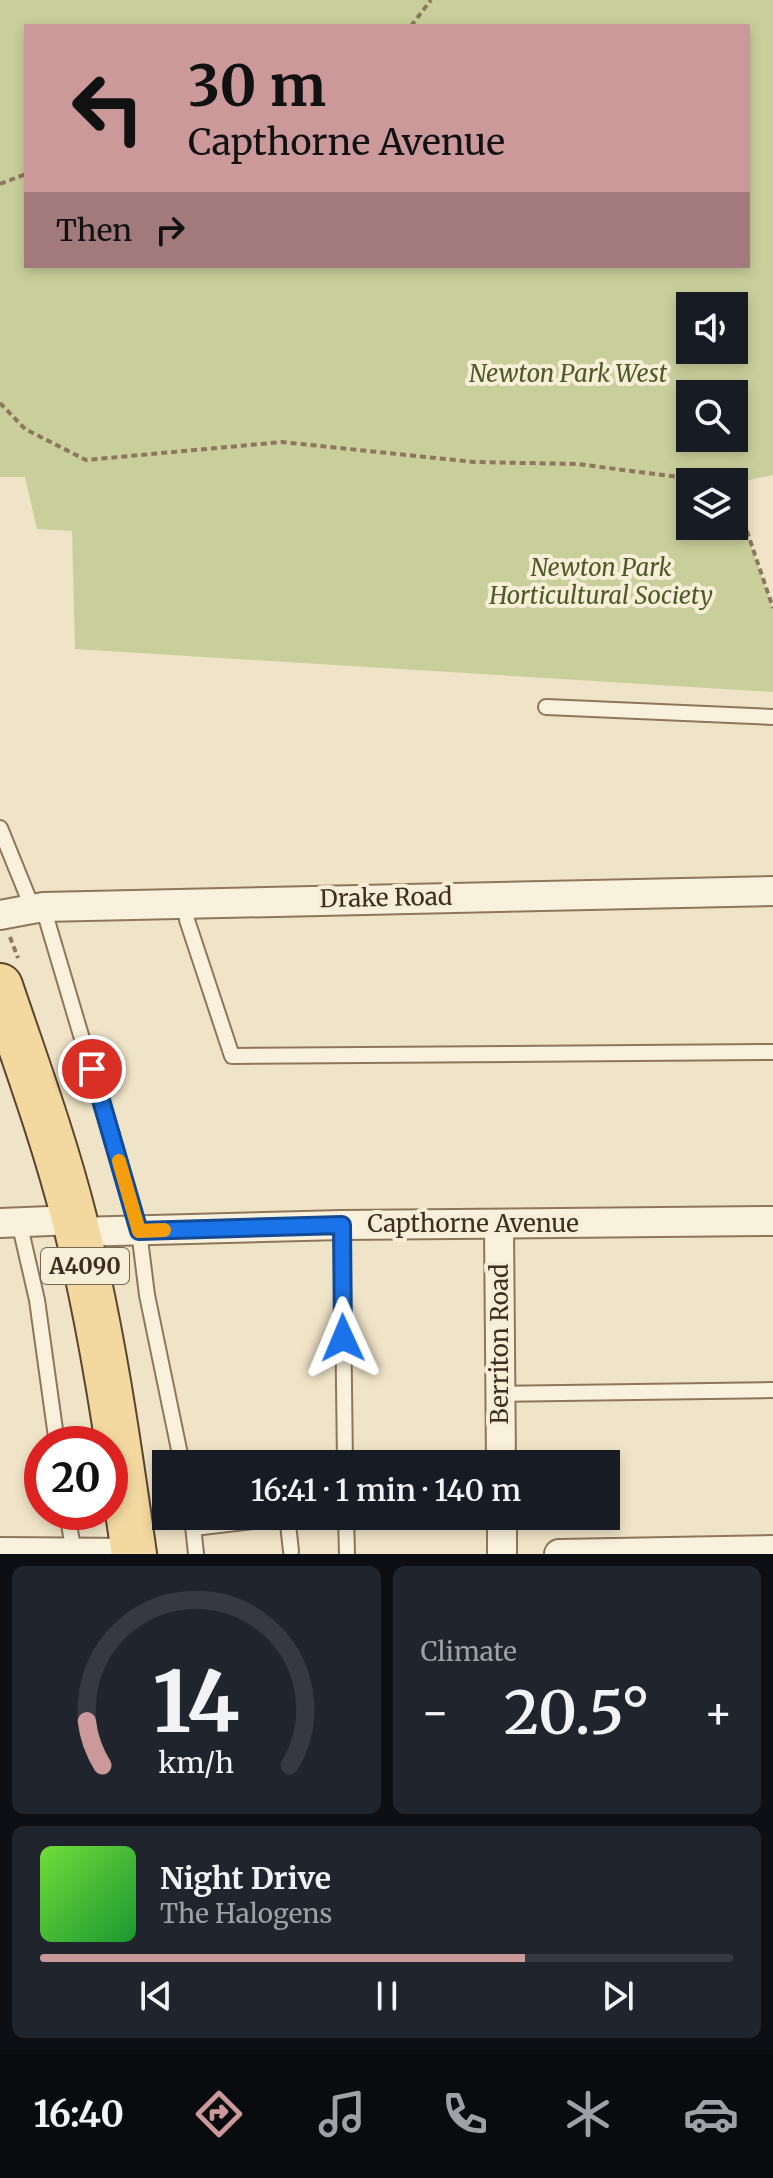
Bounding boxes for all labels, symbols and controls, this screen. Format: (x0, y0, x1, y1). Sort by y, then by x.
text: 30 m (188, 51, 326, 121)
icon: left (56, 56, 160, 160)
text: Capthorne Avenue (188, 120, 505, 165)
icon: right (148, 208, 192, 252)
text: Then (56, 211, 132, 249)
map controls (676, 292, 748, 540)
button: sound (676, 292, 748, 364)
park label: Newton Park West (469, 358, 668, 389)
button: search (676, 380, 748, 452)
button: layers (676, 468, 748, 540)
park label: Newton Park Horticultural Society (488, 552, 713, 611)
street label: Drake Road (319, 881, 453, 914)
pin (58, 1035, 126, 1103)
icon: arrive (70, 1047, 114, 1091)
street label: Capthorne Avenue (367, 1208, 579, 1239)
road number: A4090 (41, 1248, 129, 1284)
street label: Berriton Road (484, 1263, 515, 1425)
position arrow (301, 1296, 385, 1380)
speed limit sign: 20 (24, 1426, 128, 1530)
text: 16:41 · 1 min · 140 m (251, 1471, 521, 1509)
text: Climate (421, 1635, 517, 1668)
text: 14 (153, 1650, 240, 1755)
text: 20.5° (504, 1675, 650, 1750)
text: − (421, 1685, 450, 1740)
text: + (704, 1685, 733, 1740)
text: km/h (158, 1745, 234, 1781)
text: Night Drive (160, 1859, 331, 1897)
text: The Halogens (160, 1897, 332, 1930)
icon: previous (134, 1974, 178, 2018)
icon: pause (365, 1974, 409, 2018)
icon: next (596, 1974, 640, 2018)
icon: directions (191, 2086, 247, 2142)
icon: music (314, 2086, 370, 2142)
icon: phone (437, 2086, 493, 2142)
icon: climate (560, 2086, 616, 2142)
icon: car (683, 2086, 739, 2142)
text: 16:40 (34, 2092, 124, 2137)

